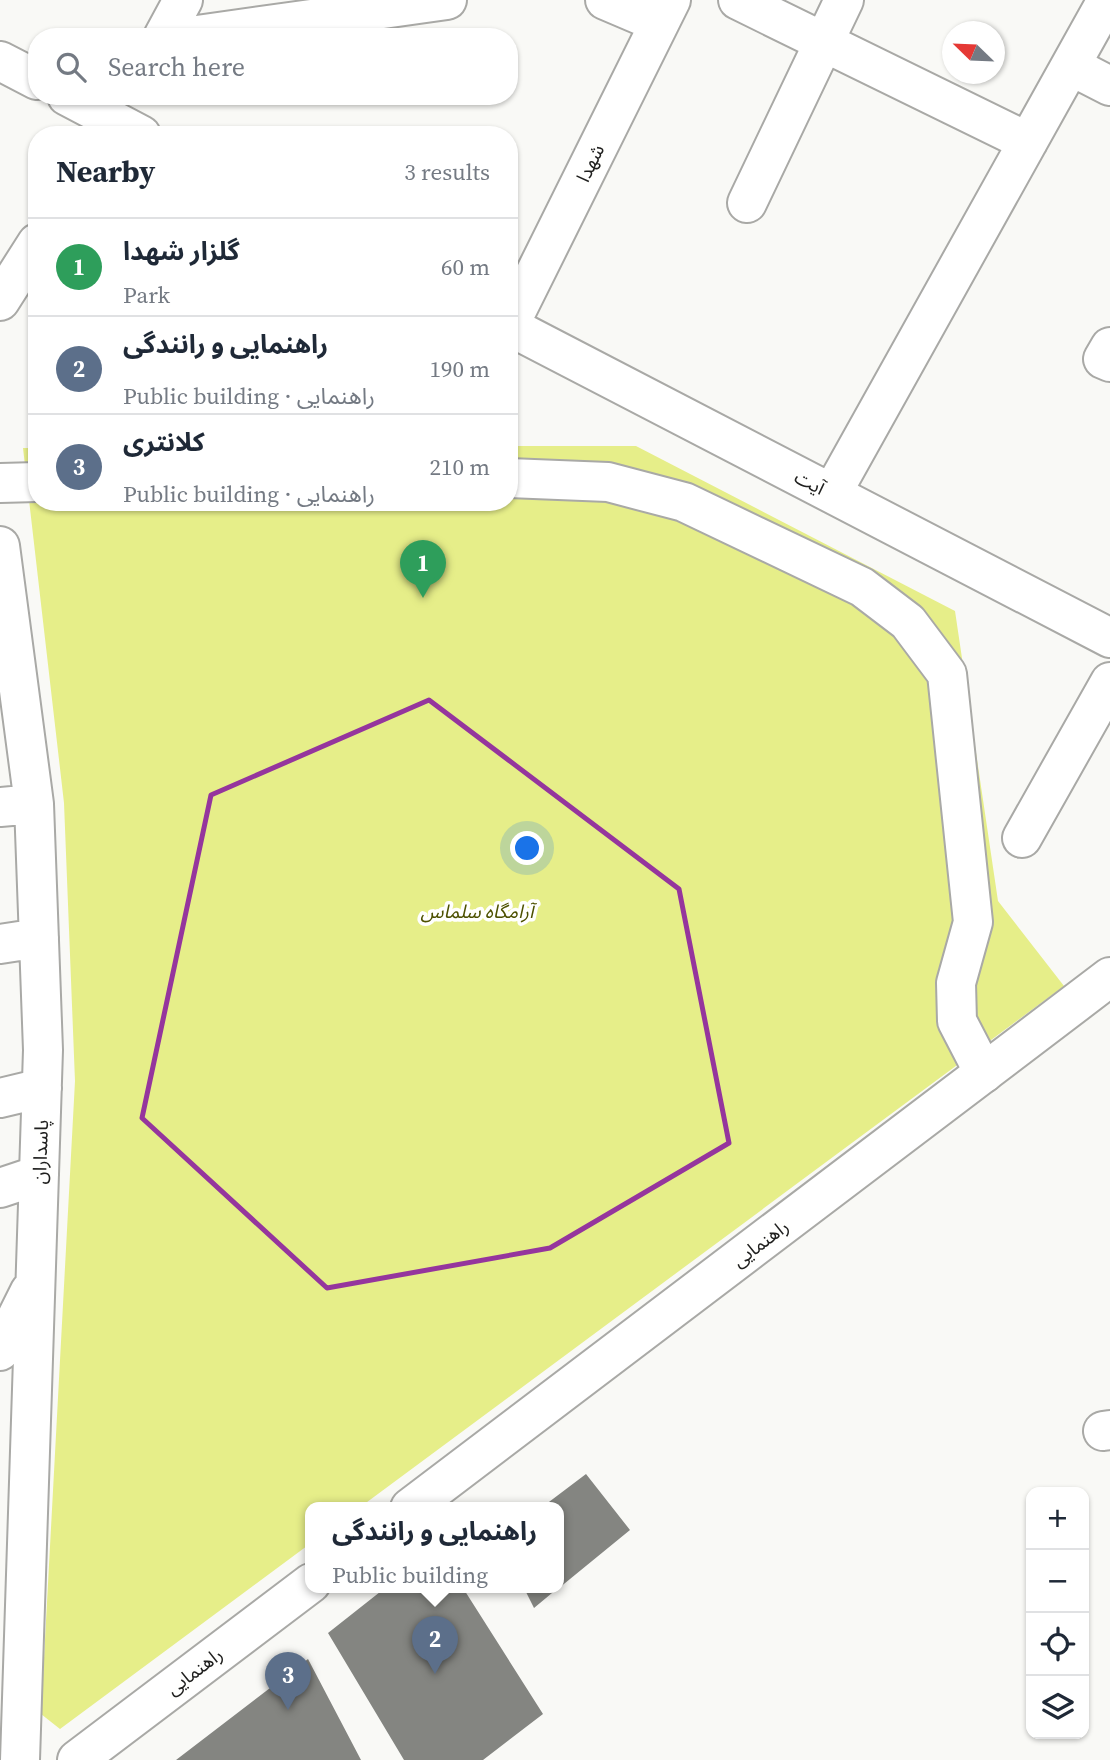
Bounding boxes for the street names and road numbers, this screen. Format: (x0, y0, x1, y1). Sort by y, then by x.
street label: شهدا (570, 140, 610, 186)
street label: آیت (790, 463, 831, 501)
street label: پاسداران (26, 1119, 54, 1185)
street label: راهنمایی (726, 1213, 794, 1273)
street label: راهنمایی (160, 1641, 228, 1701)

